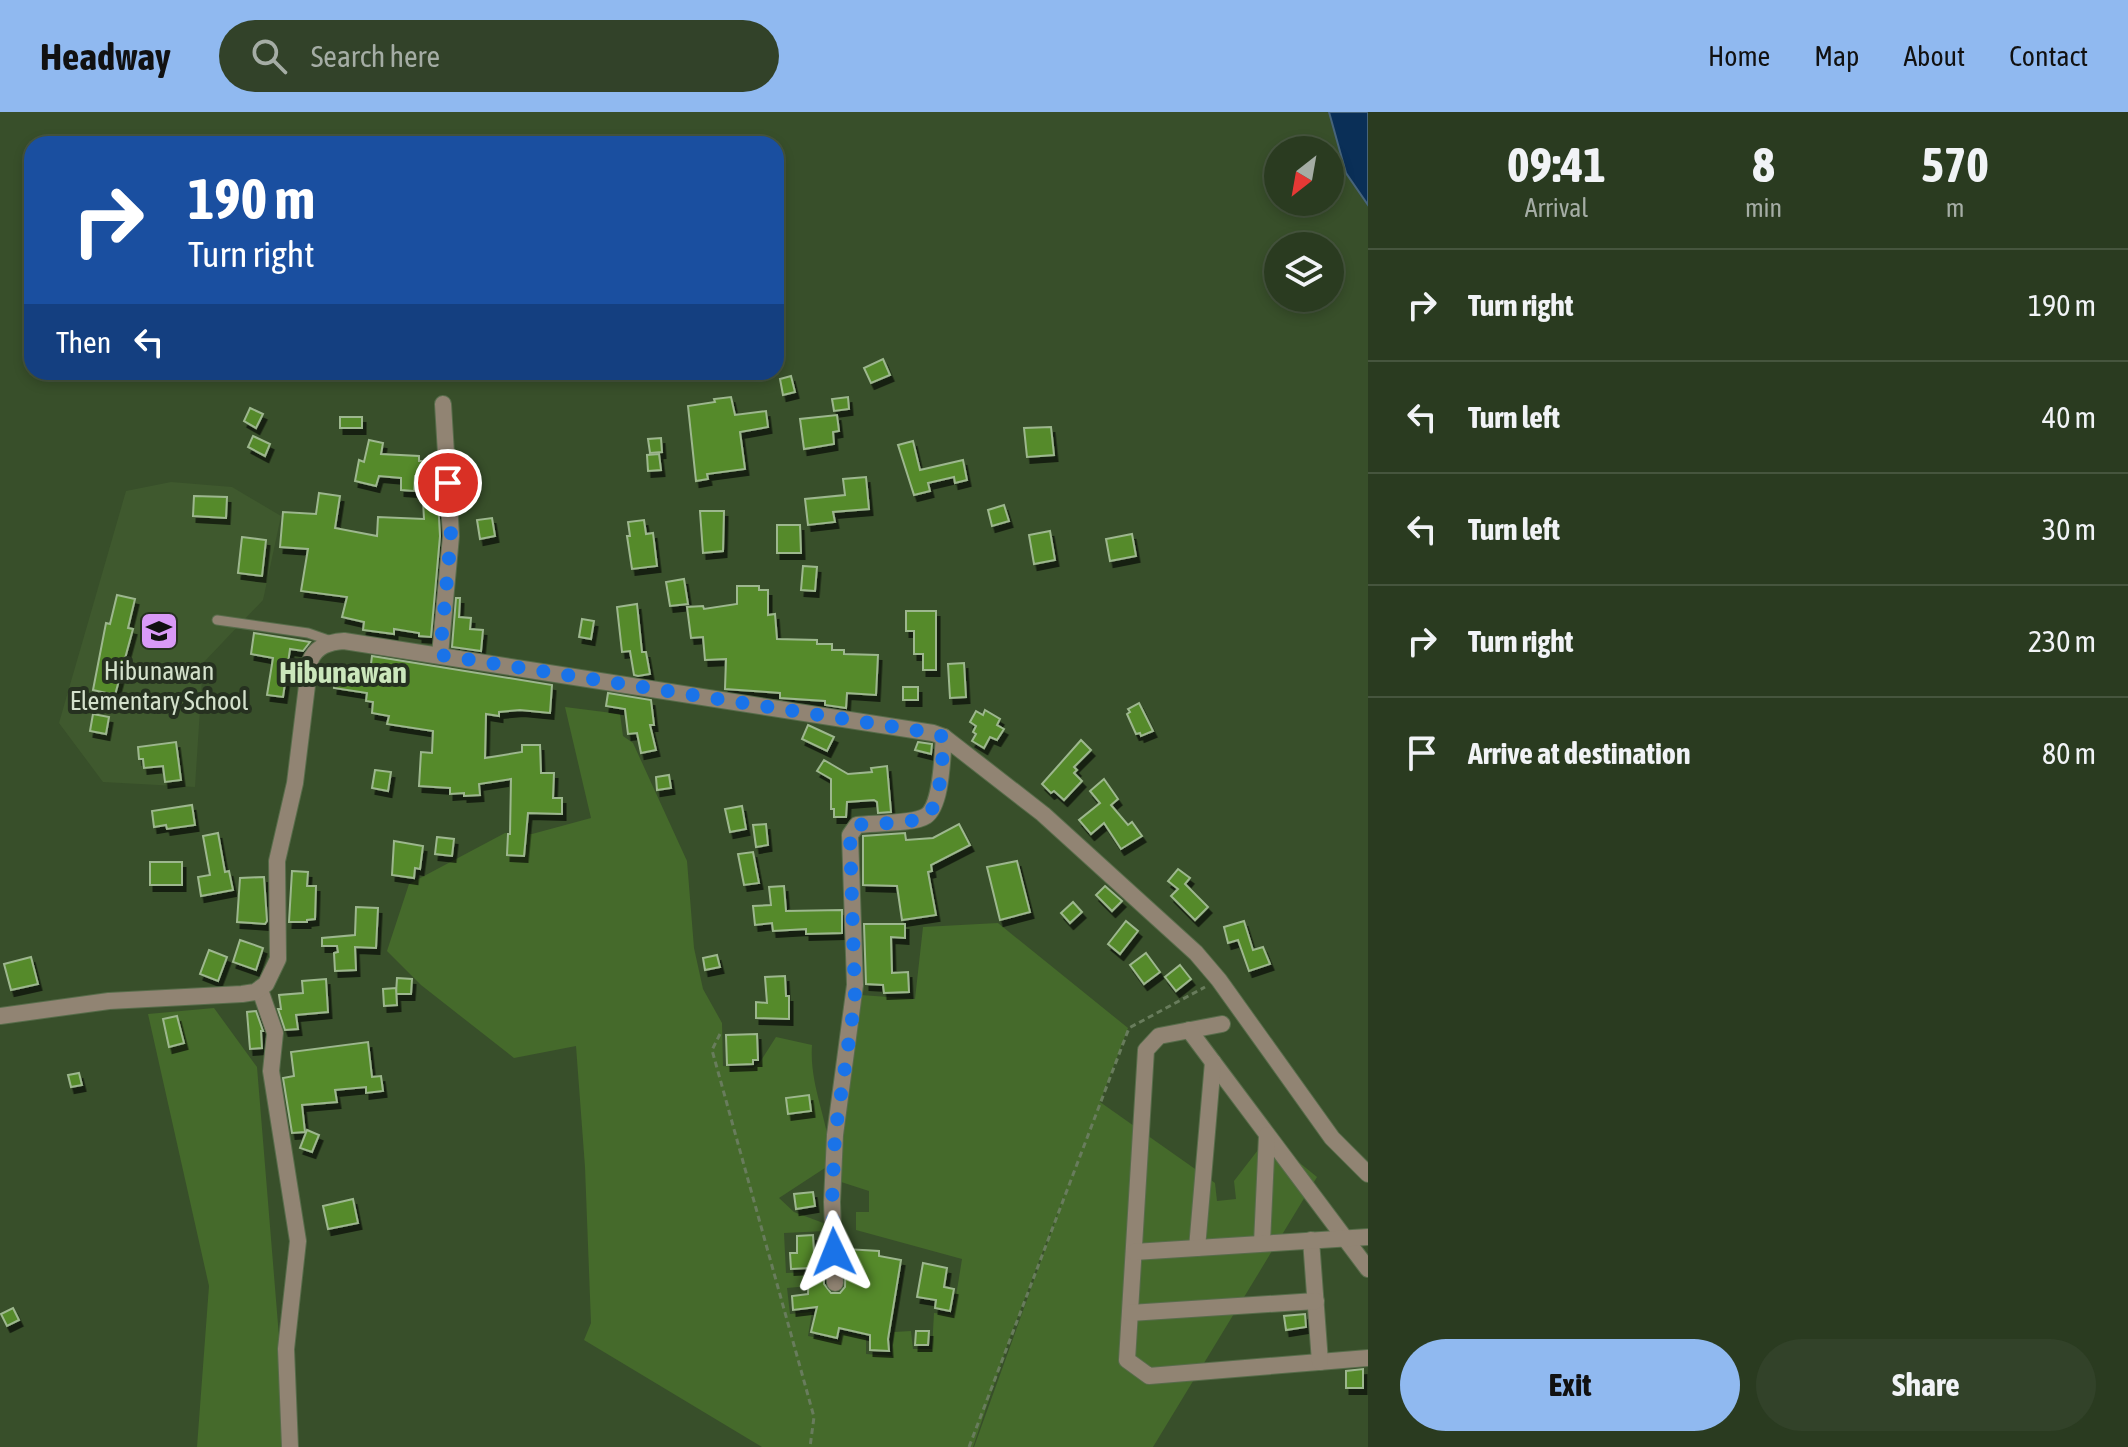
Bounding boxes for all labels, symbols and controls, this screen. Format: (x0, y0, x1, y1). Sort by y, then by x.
search box (219, 20, 779, 92)
icon: search (247, 34, 291, 78)
text: Headway (40, 35, 171, 78)
text: Search here (311, 39, 440, 73)
text: Home (1708, 40, 1770, 72)
text: Map (1814, 40, 1859, 72)
text: About (1903, 40, 1965, 72)
text: Contact (2009, 40, 2088, 72)
north arrow (1264, 136, 1344, 216)
map controls (1264, 136, 1344, 312)
text: 09:41 (1507, 137, 1606, 192)
text: 8 (1752, 137, 1775, 192)
text: 570 (1921, 137, 1989, 192)
text: 190 m (188, 167, 315, 231)
icon: right (56, 168, 160, 272)
text: Arrival (1525, 193, 1588, 223)
text: min (1745, 193, 1782, 223)
text: m (1946, 193, 1964, 223)
button: layers (1264, 232, 1344, 312)
text: Turn right (188, 233, 315, 275)
icon: right (1400, 283, 1444, 327)
text: Turn right (1468, 288, 1574, 322)
text: 190 m (2028, 288, 2096, 322)
icon: left (127, 320, 171, 364)
text: Then (56, 325, 111, 359)
icon: left (1400, 395, 1444, 439)
text: Turn left (1468, 400, 1560, 434)
text: 40 m (2042, 400, 2096, 434)
pin (414, 449, 482, 517)
icon: arrive (426, 461, 470, 505)
icon: left (1400, 507, 1444, 551)
text: Turn left (1468, 512, 1560, 546)
text: 30 m (2042, 512, 2096, 546)
school or university icon: Hibunawan Elementary School (138, 610, 180, 652)
icon: right (1400, 619, 1444, 663)
text: Turn right (1468, 624, 1574, 658)
text: 230 m (2028, 624, 2096, 658)
district label: Hibunawan (279, 655, 407, 689)
place label: Hibunawan Elementary School (70, 656, 248, 716)
icon: arrive (1400, 731, 1444, 775)
text: Arrive at destination (1468, 736, 1690, 770)
text: 80 m (2042, 736, 2096, 770)
position arrow (792, 1210, 876, 1294)
button: Exit (1400, 1339, 1740, 1431)
button: Share (1756, 1339, 2096, 1431)

